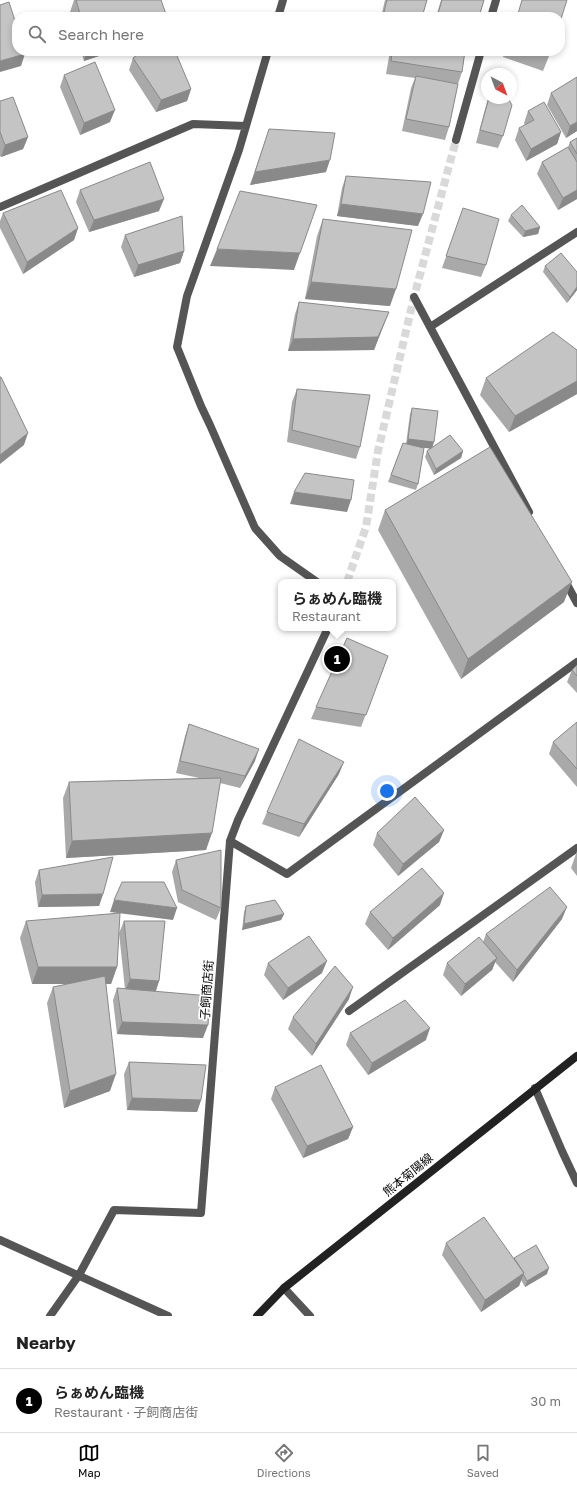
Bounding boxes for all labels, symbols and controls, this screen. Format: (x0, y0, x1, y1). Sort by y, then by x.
search box (12, 12, 565, 56)
icon: search (26, 23, 48, 45)
text: Search here (58, 25, 144, 43)
north arrow (481, 68, 517, 104)
popup (278, 579, 396, 631)
text: らぁめん臨機 (292, 589, 382, 607)
text: Restaurant (292, 608, 361, 624)
pin: 1 (324, 644, 350, 674)
your location (377, 781, 397, 801)
street label: 子飼商店街 (197, 960, 216, 1020)
street label: 熊本菊陽線 (380, 1150, 436, 1199)
text: Nearby (16, 1332, 76, 1353)
text: らぁめん臨機 (54, 1383, 144, 1401)
text: 1 (26, 1393, 32, 1409)
text: 30 m (531, 1393, 561, 1409)
text: Restaurant · 子飼商店街 (54, 1404, 198, 1420)
tab: Map (78, 1442, 101, 1479)
tab: Directions (257, 1442, 311, 1479)
tab: Saved (467, 1442, 499, 1479)

